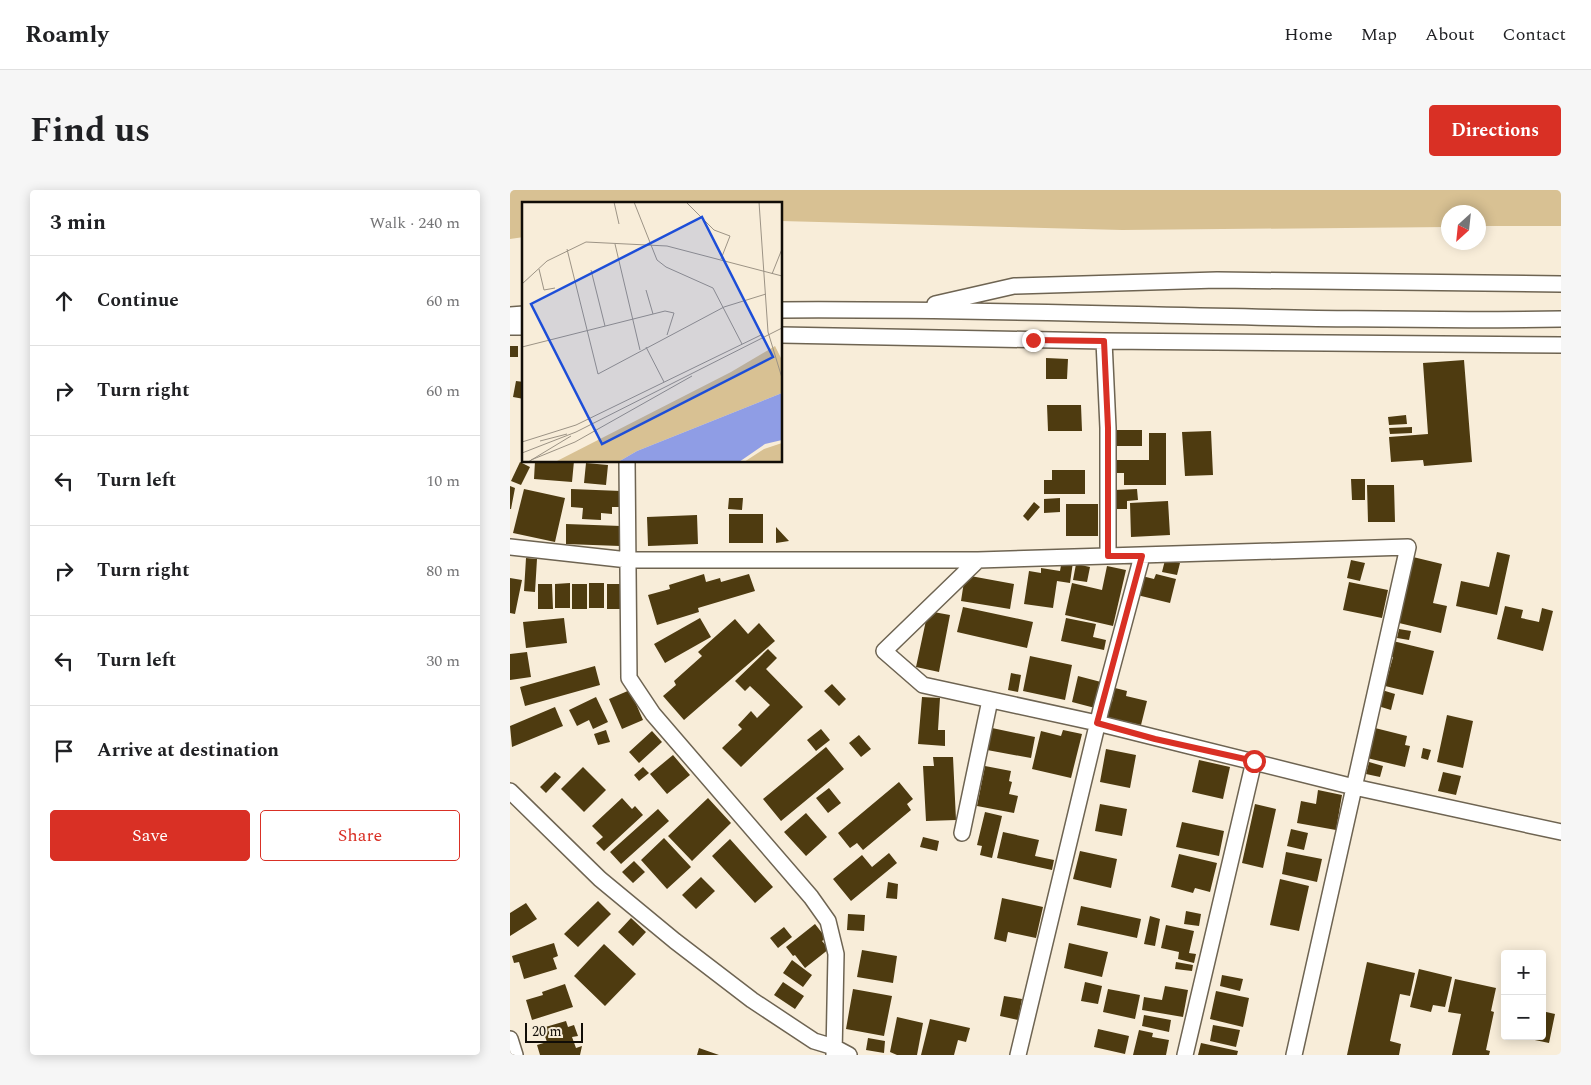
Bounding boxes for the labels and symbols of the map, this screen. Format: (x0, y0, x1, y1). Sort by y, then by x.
inset map (522, 202, 782, 462)
north arrow (1441, 205, 1486, 250)
route end (1022, 329, 1045, 352)
route start (1243, 750, 1266, 773)
scale bar (525, 1020, 582, 1043)

